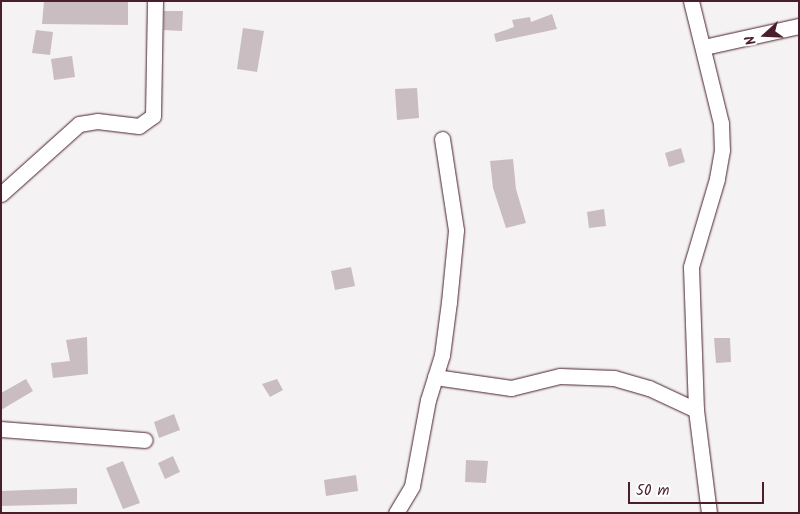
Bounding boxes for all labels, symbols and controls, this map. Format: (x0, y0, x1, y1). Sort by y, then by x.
north arrow (740, 10, 790, 60)
text: N (739, 32, 763, 48)
scale bar (630, 472, 766, 504)
text: 50 m (636, 479, 670, 503)

